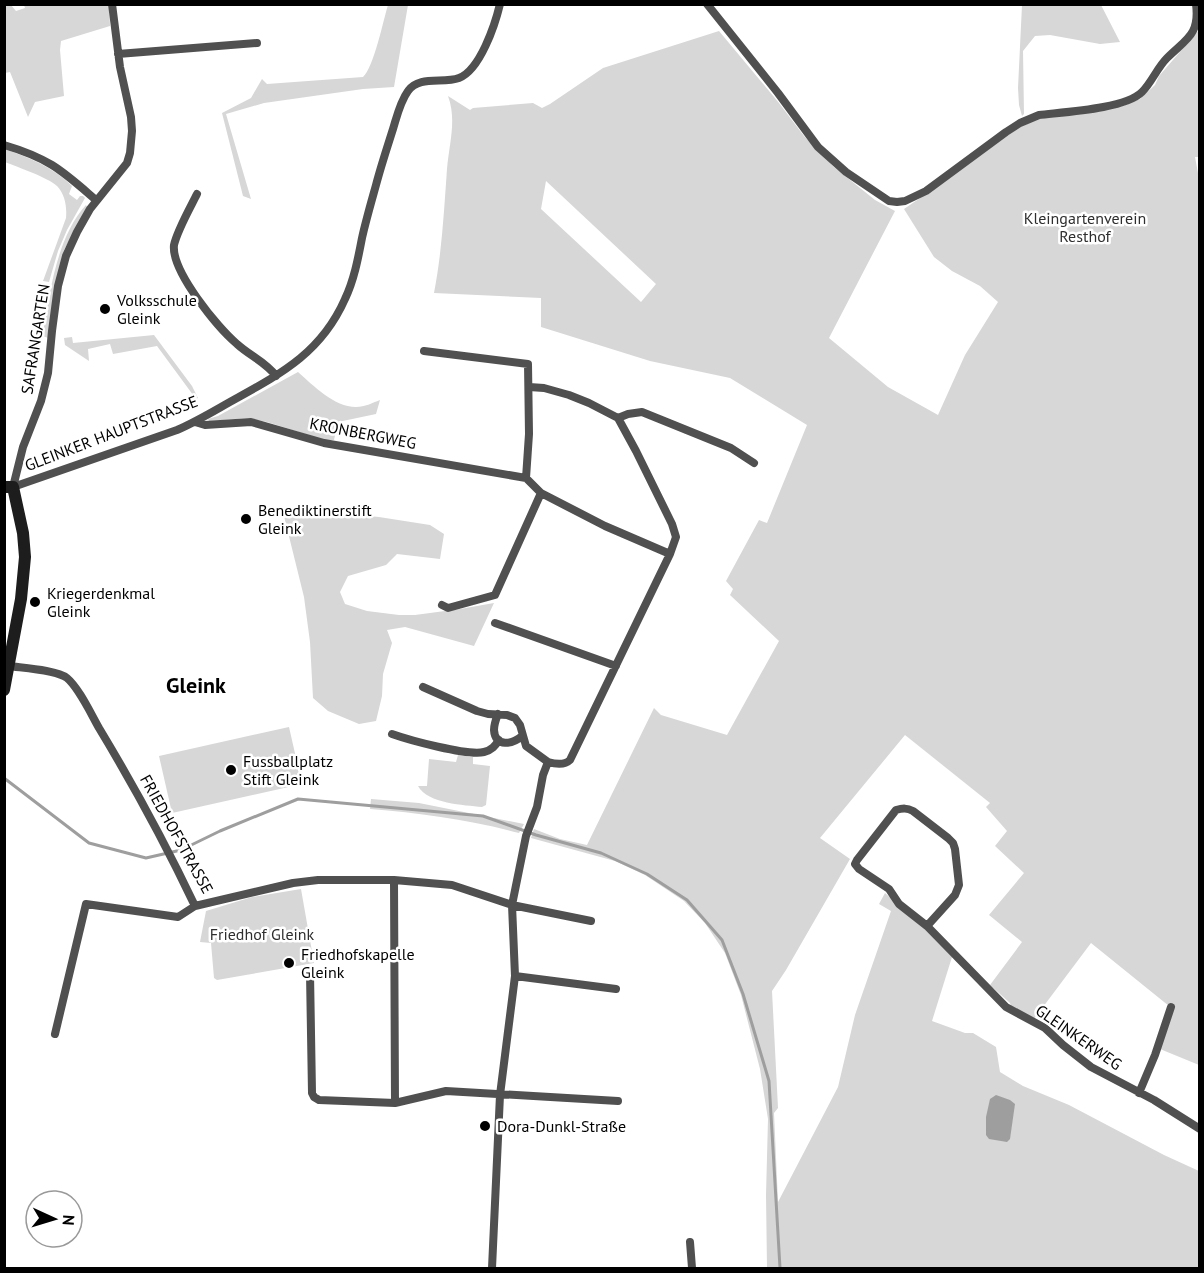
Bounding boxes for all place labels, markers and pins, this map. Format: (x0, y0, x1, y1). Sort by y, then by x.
place label: Volksschule Gleink (116, 290, 197, 328)
marker: Volksschule Gleink (98, 302, 112, 316)
place label: Benediktinerstift Gleink (258, 500, 372, 538)
marker: Benediktinerstift Gleink (239, 512, 253, 526)
place label: Kriegerdenkmal Gleink (47, 583, 155, 621)
marker: Kriegerdenkmal Gleink (28, 595, 42, 609)
place label: Fussballplatz Stift Gleink (243, 751, 333, 789)
marker: Fussballplatz Stift Gleink (224, 763, 238, 777)
place label: Friedhofskapelle Gleink (301, 944, 415, 982)
marker: Friedhofskapelle Gleink (282, 956, 296, 970)
place label: Dora-Dunkl-Straße (497, 1116, 626, 1136)
marker: Dora-Dunkl-Straße (478, 1119, 492, 1133)

